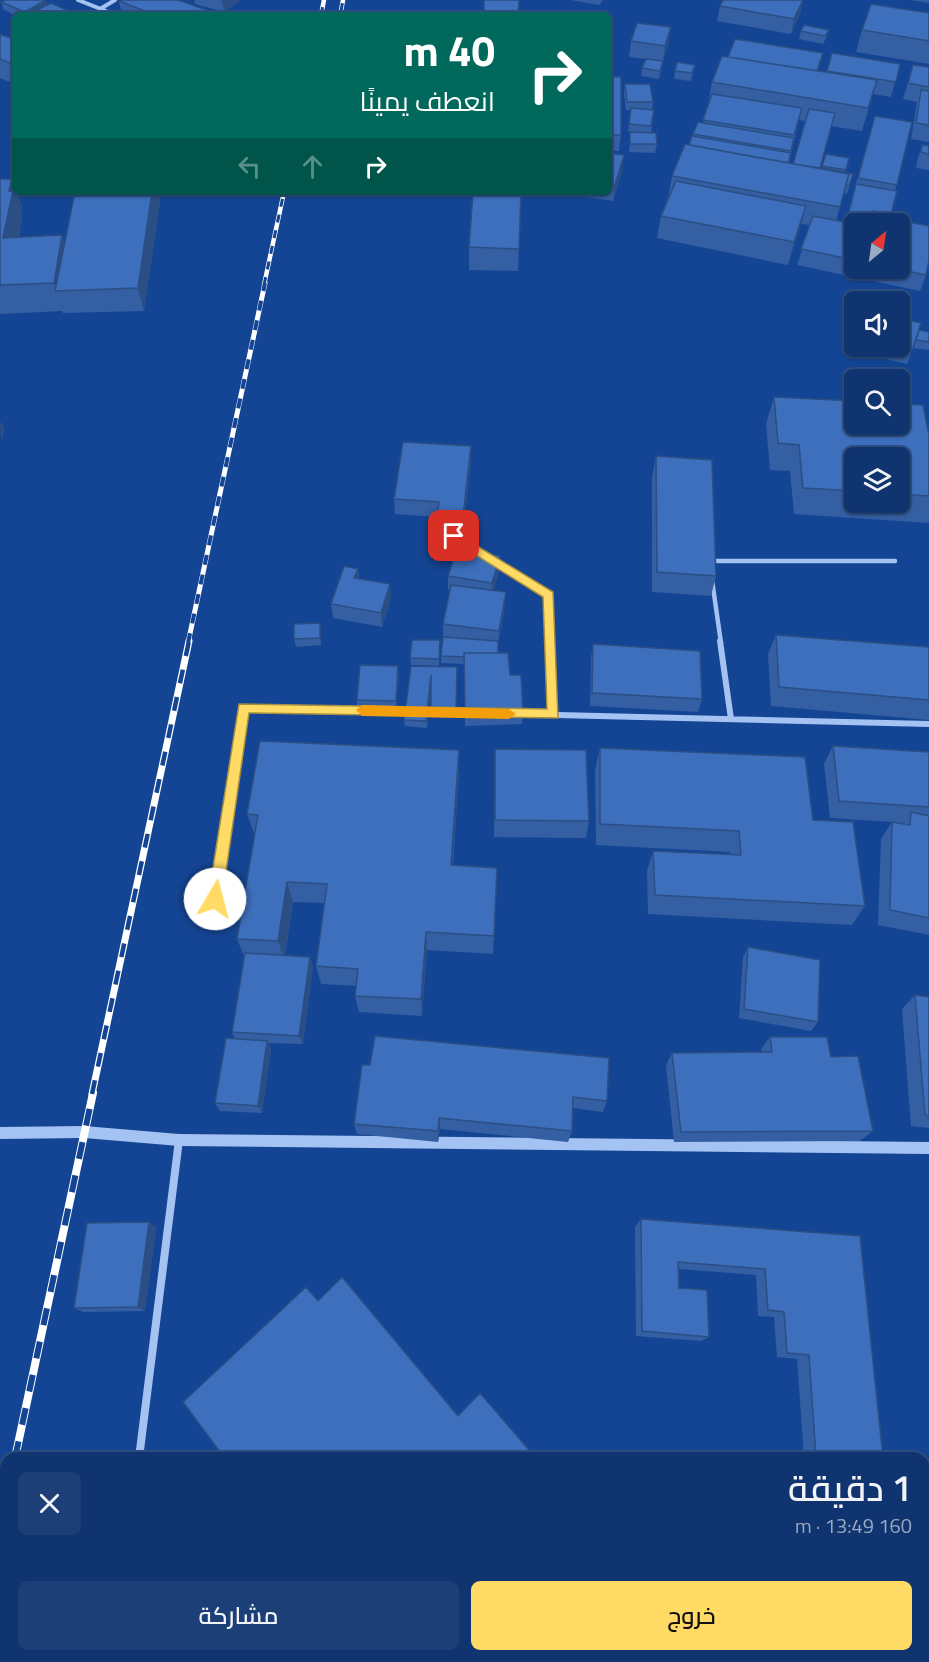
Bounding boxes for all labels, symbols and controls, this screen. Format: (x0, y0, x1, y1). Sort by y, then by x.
text: 40 m (403, 18, 495, 82)
icon: right (516, 36, 594, 114)
text: انعطف يمينًا (359, 80, 495, 121)
icon: left (233, 150, 266, 183)
icon: ahead (296, 150, 329, 183)
icon: right (359, 150, 392, 183)
north arrow (844, 213, 910, 279)
map controls (844, 213, 910, 513)
button: sound (844, 291, 910, 357)
button: search (844, 369, 910, 435)
button: layers (844, 447, 910, 513)
pin (428, 510, 479, 561)
icon: arrive (437, 519, 470, 552)
position arrow (183, 867, 247, 931)
text: 1 دقيقة (788, 1460, 912, 1515)
button: close (18, 1472, 81, 1535)
text: 160 m · 13:49 (795, 1510, 912, 1541)
button: مشاركة (18, 1581, 459, 1650)
button: خروج (471, 1581, 912, 1650)

